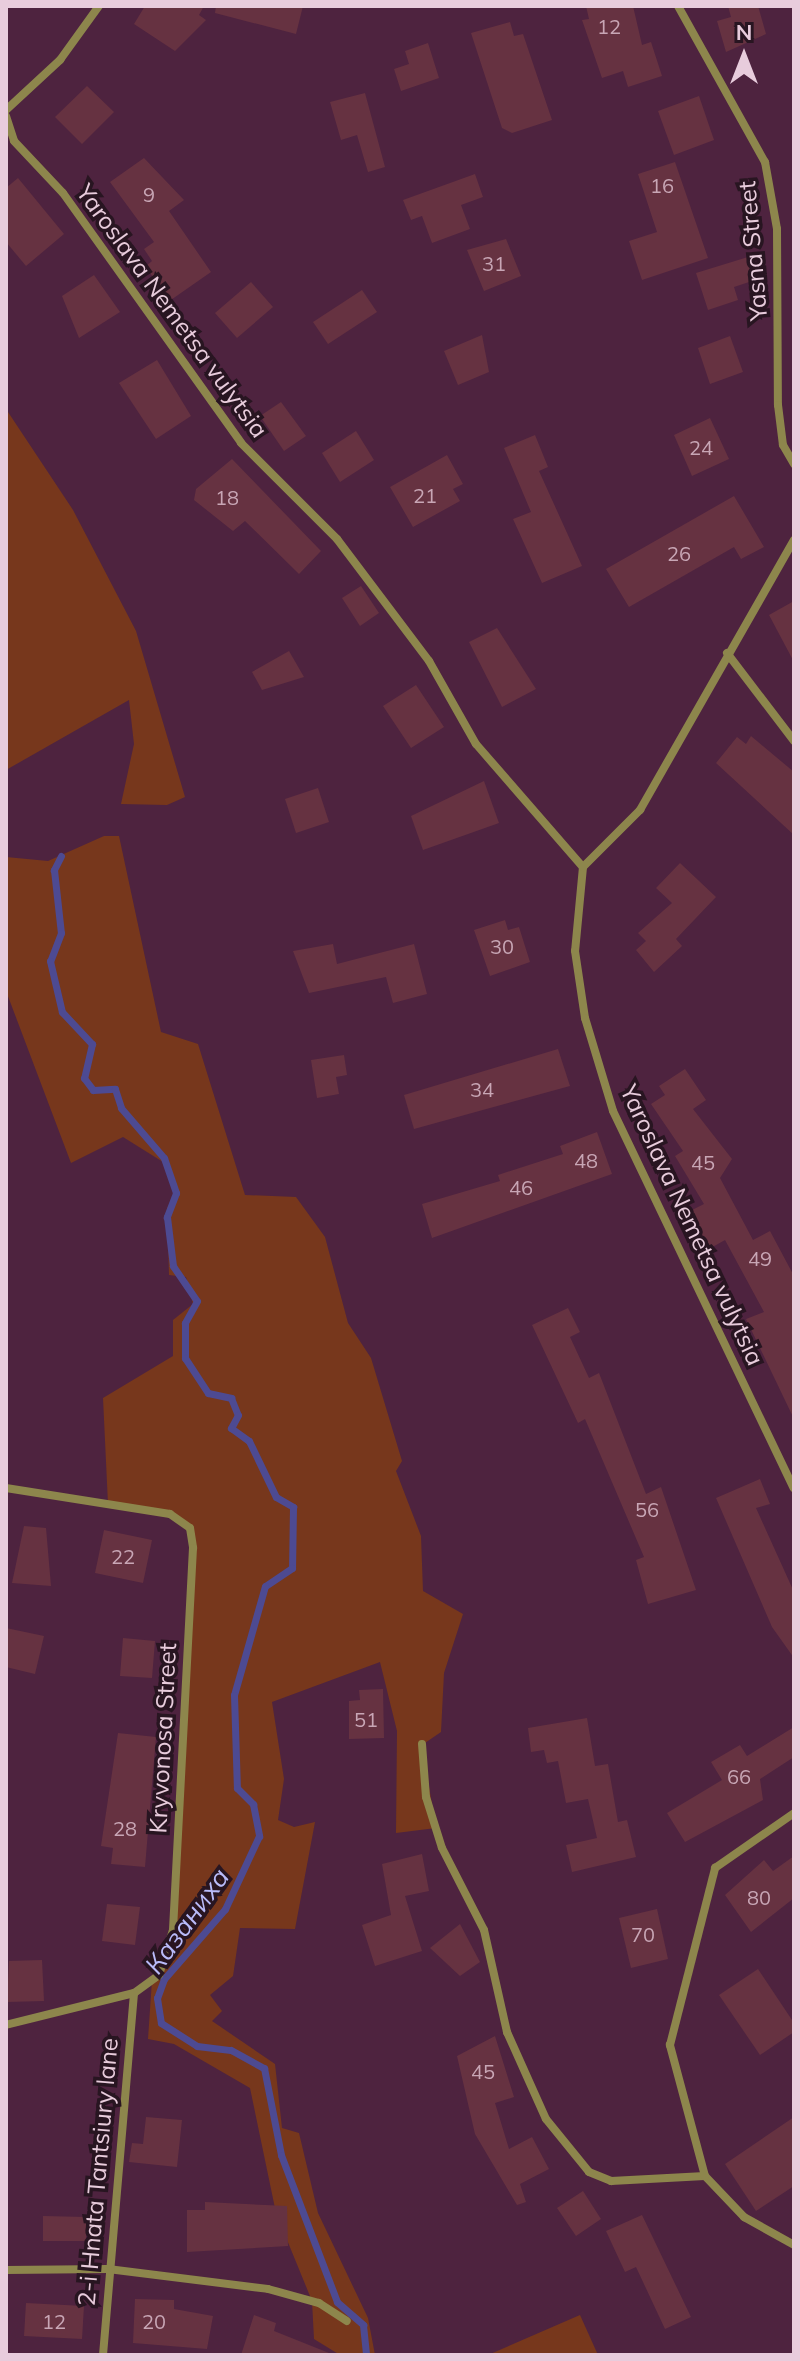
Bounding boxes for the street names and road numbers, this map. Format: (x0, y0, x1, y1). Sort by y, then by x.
street label: Yaroslava Nemetsa vulytsia (70, 179, 274, 443)
street label: Yasna Street (733, 180, 773, 322)
street label: Yaroslava Nemetsa vulytsia (614, 1080, 770, 1370)
street label: Kryvonosa Street (144, 1642, 182, 1834)
street label: 2-i Hnata Tantsiury lane (72, 2037, 124, 2307)

